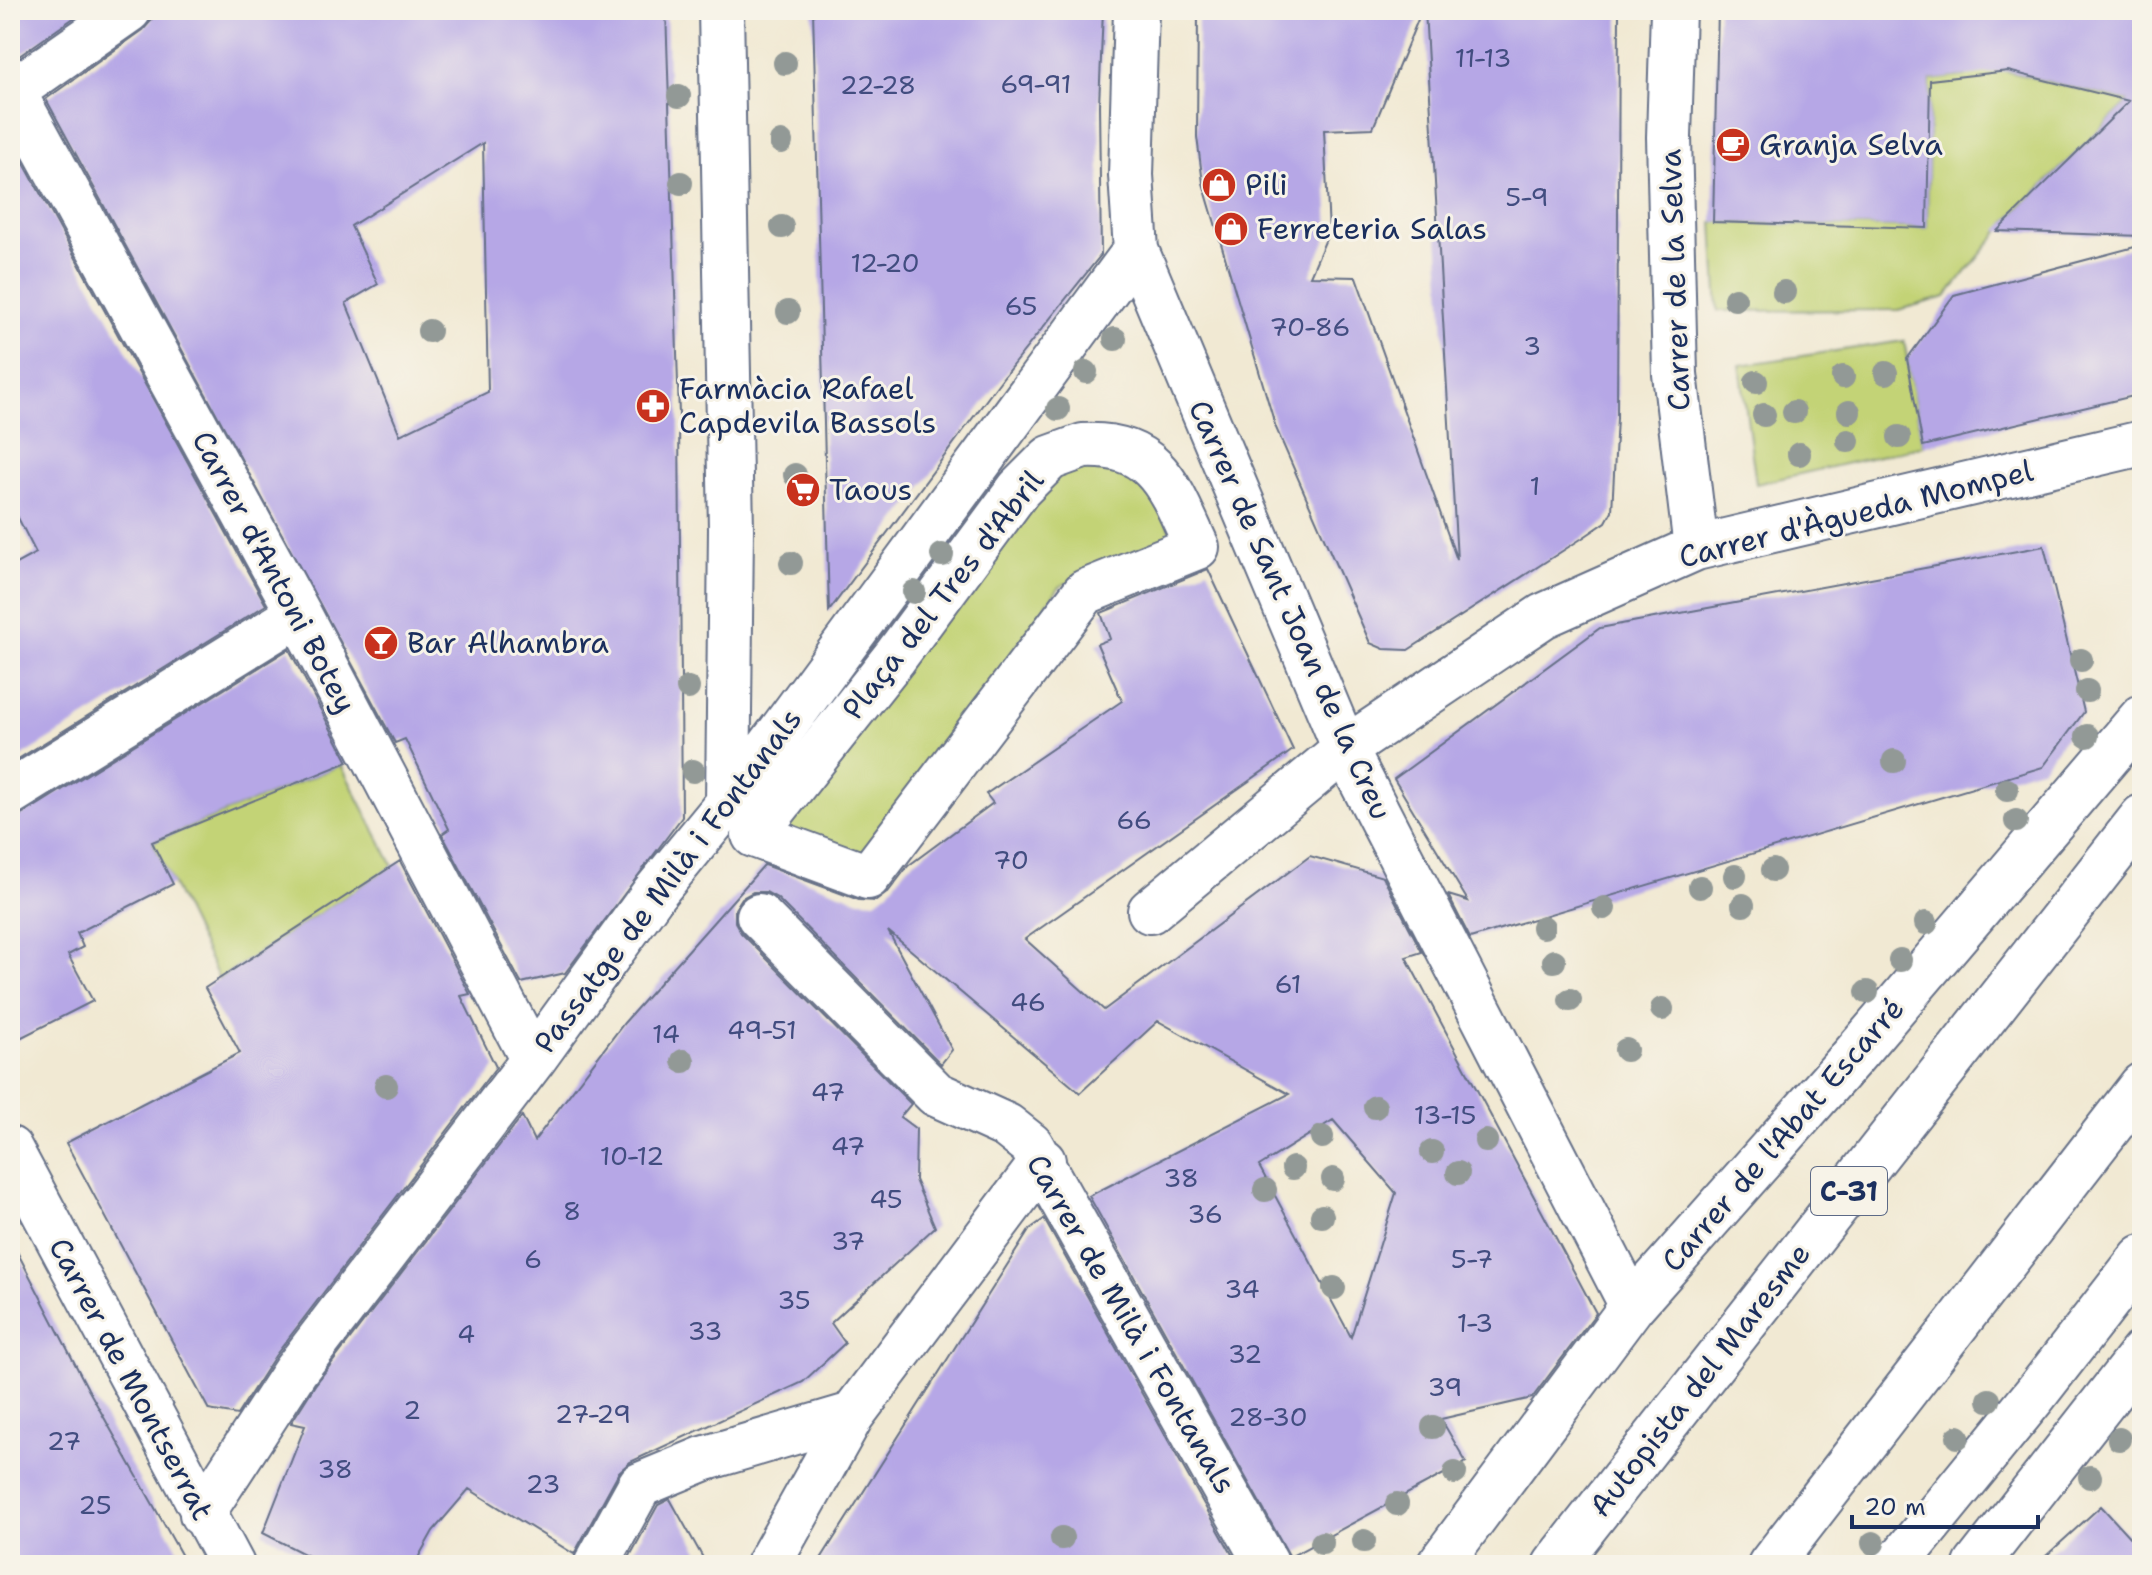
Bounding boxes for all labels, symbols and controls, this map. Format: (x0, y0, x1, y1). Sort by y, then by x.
house number: 11-13 (1455, 40, 1511, 75)
house number: 69-91 (1000, 66, 1072, 101)
house number: 22-28 (840, 67, 916, 102)
place label: Granja Selva (1759, 124, 1943, 165)
cafe icon: Granja Selva (1714, 126, 1752, 164)
street label: Carrer de la Selva (1649, 148, 1700, 412)
place label: Pili (1245, 164, 1288, 205)
shop icon: Pili (1200, 166, 1238, 204)
house number: 5-9 (1505, 179, 1549, 214)
place label: Ferreteria Salas (1257, 208, 1487, 249)
shop icon: Ferreteria Salas (1212, 210, 1250, 248)
house number: 12-20 (850, 245, 920, 280)
house number: 65 (1004, 288, 1038, 323)
house number: 70-86 (1270, 309, 1350, 344)
house number: 3 (1523, 328, 1541, 363)
place label: Farmàcia Rafael Capdevila Bassols (679, 368, 936, 443)
pharmacy icon: Farmàcia Rafael Capdevila Bassols (634, 387, 672, 425)
street label: Carrer de Sant Joan de la Creu (1179, 393, 1402, 826)
street label: Carrer d'Antoni Botey (183, 423, 366, 720)
street label: Carrer d'Àgueda Mompel (1675, 450, 2037, 577)
street label: Plaça del Tres d'Abril (832, 462, 1053, 728)
house number: 1 (1530, 468, 1540, 503)
place label: Taous (829, 469, 912, 510)
supermarket icon: Taous (784, 471, 822, 509)
place label: Bar Alhambra (407, 622, 609, 663)
bar icon: Bar Alhambra (362, 624, 400, 662)
street label: Passatge de Milà i Fontanals (524, 700, 811, 1062)
house number: 66 (1116, 802, 1152, 837)
house number: 70 (993, 842, 1029, 877)
house number: 61 (1274, 966, 1302, 1001)
house number: 46 (1010, 984, 1046, 1019)
street label: Carrer de l'Abat Escarré (1652, 989, 1913, 1280)
house number: 49-51 (727, 1012, 797, 1047)
house number: 14 (652, 1016, 680, 1051)
house number: 47 (811, 1074, 845, 1109)
house number: 13-15 (1414, 1097, 1476, 1132)
house number: 47 (831, 1128, 865, 1163)
house number: 10-12 (600, 1138, 664, 1173)
street label: Carrer de Milà i Fontanals (1017, 1146, 1246, 1501)
house number: 38 (1163, 1160, 1199, 1195)
road number: C-31 (1811, 1167, 1887, 1215)
house number: 45 (869, 1181, 903, 1216)
house number: 8 (563, 1193, 581, 1228)
house number: 36 (1187, 1196, 1223, 1231)
house number: 37 (831, 1223, 865, 1258)
street label: Carrer de Montserrat (40, 1230, 223, 1527)
street label: Autopista del Maresme (1580, 1234, 1820, 1525)
house number: 6 (524, 1241, 542, 1276)
house number: 5-7 (1451, 1241, 1493, 1276)
house number: 34 (1224, 1271, 1260, 1306)
house number: 35 (777, 1282, 811, 1317)
house number: 1-3 (1457, 1305, 1493, 1340)
house number: 33 (688, 1313, 722, 1348)
house number: 4 (457, 1316, 475, 1351)
house number: 32 (1228, 1336, 1262, 1371)
house number: 39 (1428, 1369, 1463, 1404)
house number: 2 (403, 1392, 421, 1427)
house number: 27-29 (555, 1396, 631, 1431)
house number: 28-30 (1228, 1399, 1308, 1434)
house number: 27 (47, 1423, 81, 1458)
house number: 38 (317, 1451, 353, 1486)
house number: 23 (525, 1466, 561, 1501)
scale bar (1852, 1479, 2038, 1529)
house number: 25 (78, 1487, 112, 1522)
text: 20 m (1864, 1491, 1926, 1523)

